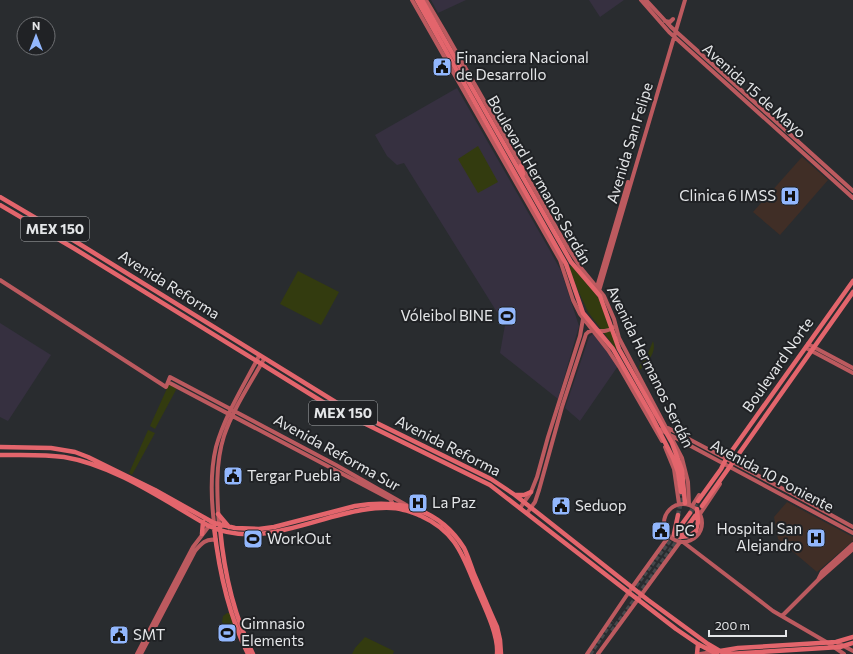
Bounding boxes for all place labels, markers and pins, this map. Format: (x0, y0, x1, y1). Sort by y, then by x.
place label: Financiera Nacional de Desarrollo (456, 48, 589, 83)
public building icon: Financiera Nacional de Desarrollo (431, 56, 453, 78)
hospital icon: Clinica 6 IMSS (779, 185, 801, 207)
place label: Clinica 6 IMSS (679, 186, 776, 204)
sports icon: Vóleibol BINE (496, 305, 518, 327)
place label: Vóleibol BINE (401, 306, 493, 324)
public building icon: Tergar Puebla (222, 465, 244, 487)
place label: Tergar Puebla (247, 466, 340, 484)
hospital icon: La Paz (407, 492, 429, 514)
place label: La Paz (432, 493, 476, 511)
public building icon: Seduop (550, 495, 572, 517)
place label: Seduop (575, 496, 627, 514)
place label: Hospital San Alejandro (716, 519, 802, 554)
public building icon: PC (650, 520, 672, 542)
place label: PC (675, 521, 695, 539)
hospital icon: Hospital San Alejandro (805, 527, 827, 549)
sports icon: WorkOut (242, 528, 264, 550)
place label: WorkOut (267, 529, 331, 547)
place label: Gimnasio Elements (241, 614, 305, 649)
sports icon: Gimnasio Elements (216, 622, 238, 644)
public building icon: SMT (108, 624, 130, 646)
place label: SMT (133, 625, 166, 643)

